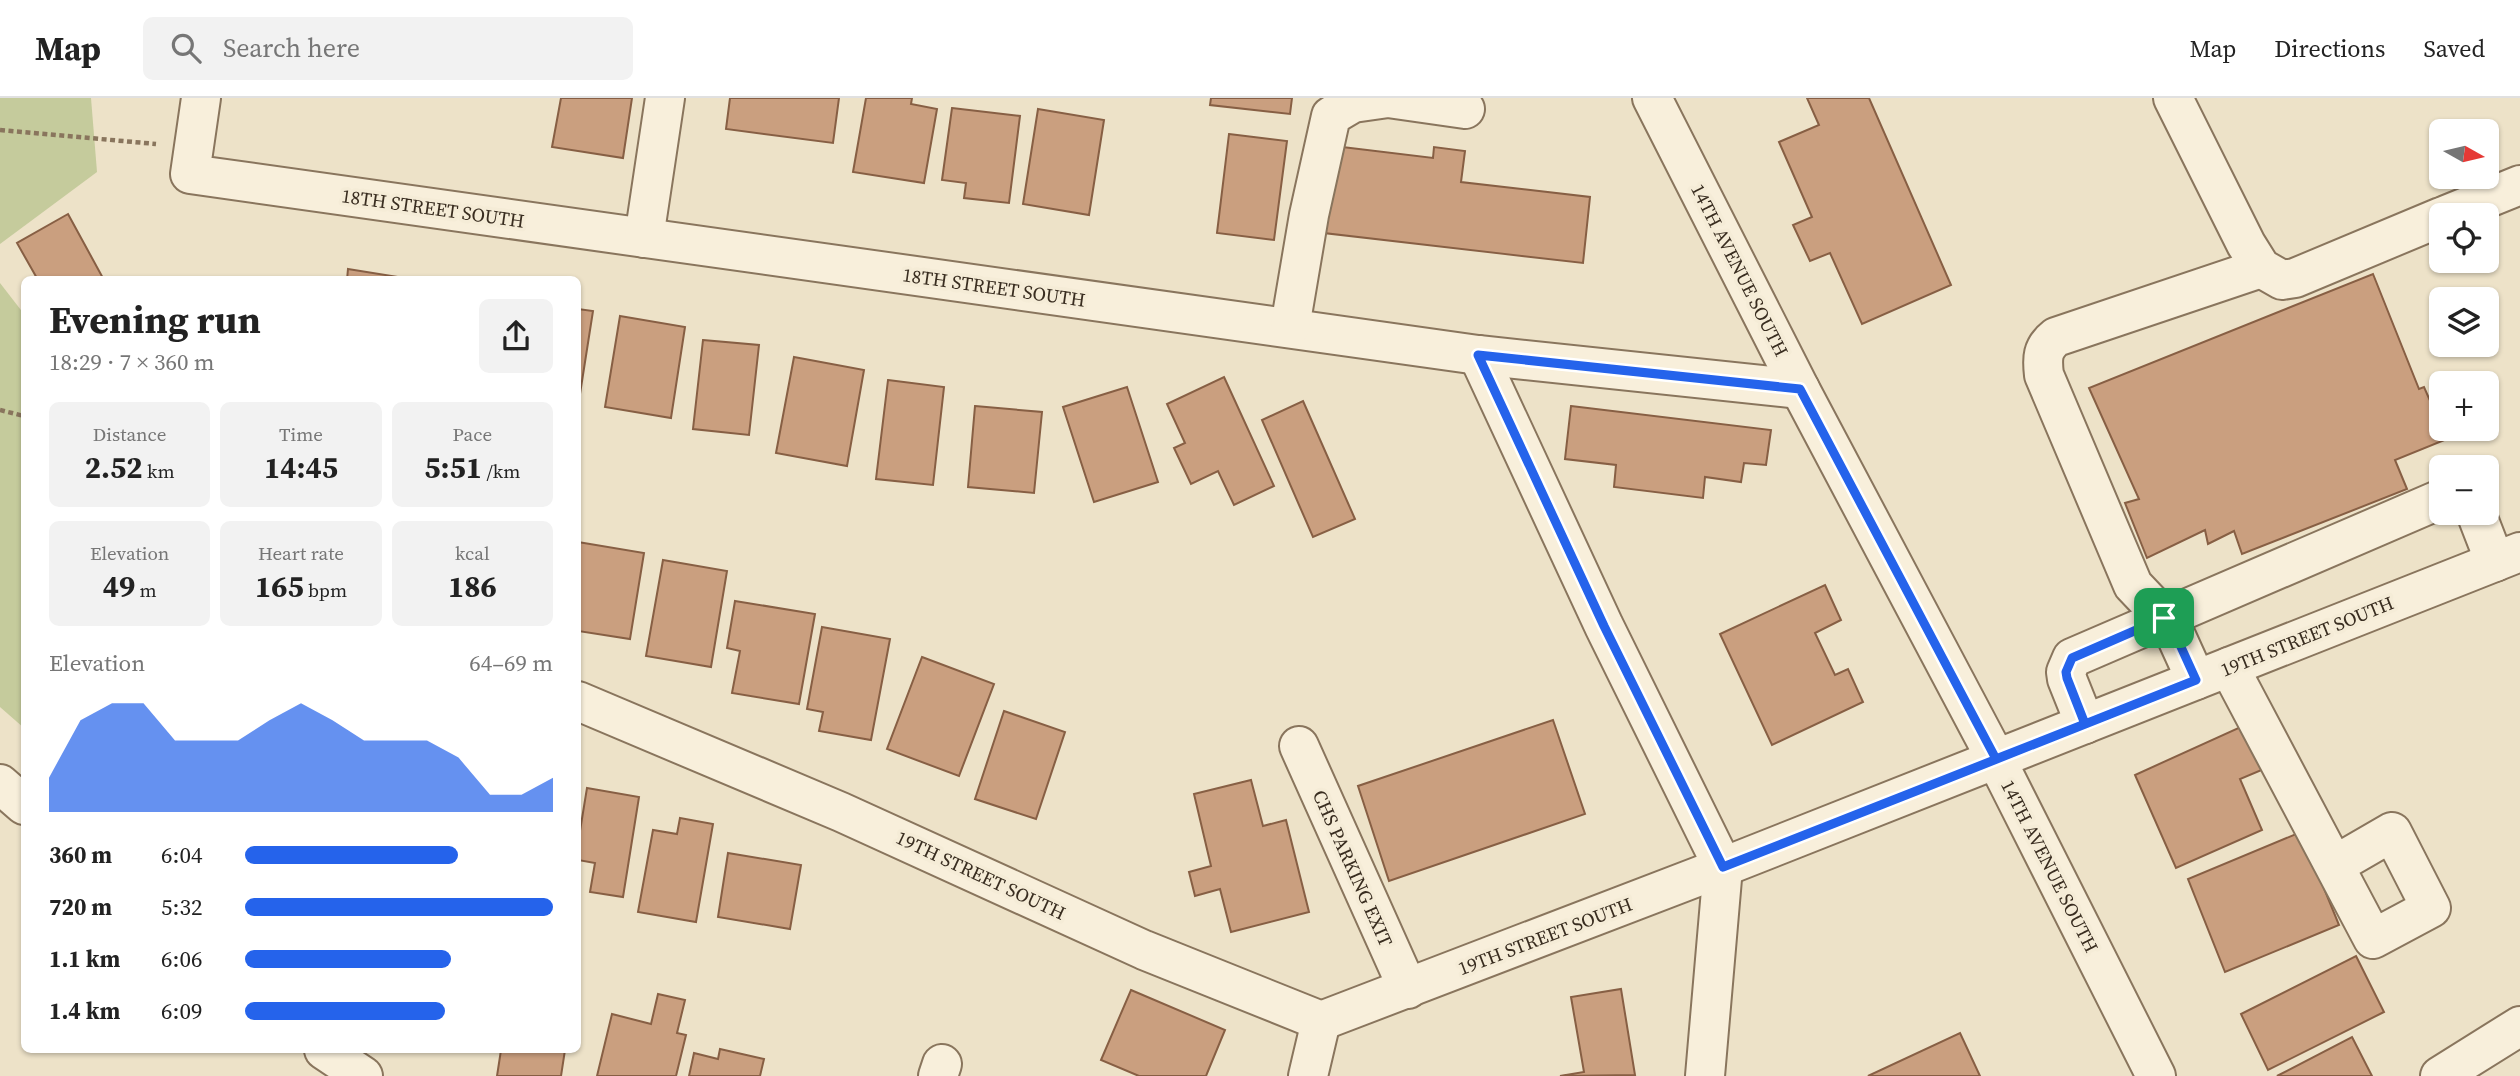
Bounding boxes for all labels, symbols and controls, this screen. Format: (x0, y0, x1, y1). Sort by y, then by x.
search box (143, 17, 633, 80)
text: Map (35, 26, 101, 71)
icon: search (167, 29, 205, 67)
text: Search here (223, 30, 360, 66)
text: Map (2189, 32, 2236, 65)
text: Directions (2274, 32, 2385, 65)
text: Saved (2423, 32, 2485, 65)
north arrow (2429, 119, 2499, 189)
map controls (2429, 119, 2499, 525)
street label: 14TH AVENUE SOUTH (1685, 179, 1795, 361)
street label: 18TH STREET SOUTH (340, 182, 526, 234)
button: locate (2429, 203, 2499, 273)
street label: 18TH STREET SOUTH (901, 261, 1087, 313)
button: layers (2429, 287, 2499, 357)
text: Evening run (49, 294, 261, 346)
button: share (479, 299, 553, 373)
text: 18:29 · 7 × 360 m (49, 346, 215, 378)
button: + (2429, 371, 2499, 441)
text: Distance (93, 421, 166, 447)
text: Time (279, 421, 323, 447)
text: Pace (452, 421, 492, 447)
text: 2.52 (85, 447, 143, 488)
text: 14:45 (264, 447, 338, 488)
text: 5:51 (424, 447, 482, 488)
button: − (2429, 455, 2499, 525)
text: km (143, 458, 175, 484)
text: /km (482, 458, 520, 484)
text: Elevation (90, 540, 169, 566)
text: Heart rate (258, 540, 344, 566)
text: kcal (455, 540, 490, 566)
text: 49 (103, 566, 135, 607)
text: 165 (255, 566, 304, 607)
text: 186 (448, 566, 497, 607)
text: m (135, 577, 157, 603)
text: bpm (304, 577, 347, 603)
pin (2134, 588, 2194, 648)
street label: 19TH STREET SOUTH (2217, 589, 2397, 683)
icon: arrive (2145, 599, 2183, 637)
text: Elevation (49, 647, 145, 679)
text: 64–69 m (469, 647, 553, 679)
street label: 14TH AVENUE SOUTH (1995, 775, 2105, 957)
street label: CHS PARKING EXIT (1307, 786, 1399, 951)
street label: 19TH STREET SOUTH (892, 824, 1070, 926)
text: 360 m (49, 839, 112, 871)
text: 6:04 (161, 839, 202, 871)
text: 720 m (49, 891, 112, 923)
text: 5:32 (161, 891, 202, 923)
street label: 19TH STREET SOUTH (1454, 891, 1636, 981)
text: 1.1 km (49, 943, 120, 975)
text: 6:06 (161, 943, 202, 975)
text: 1.4 km (49, 995, 120, 1027)
text: 6:09 (161, 995, 202, 1027)

